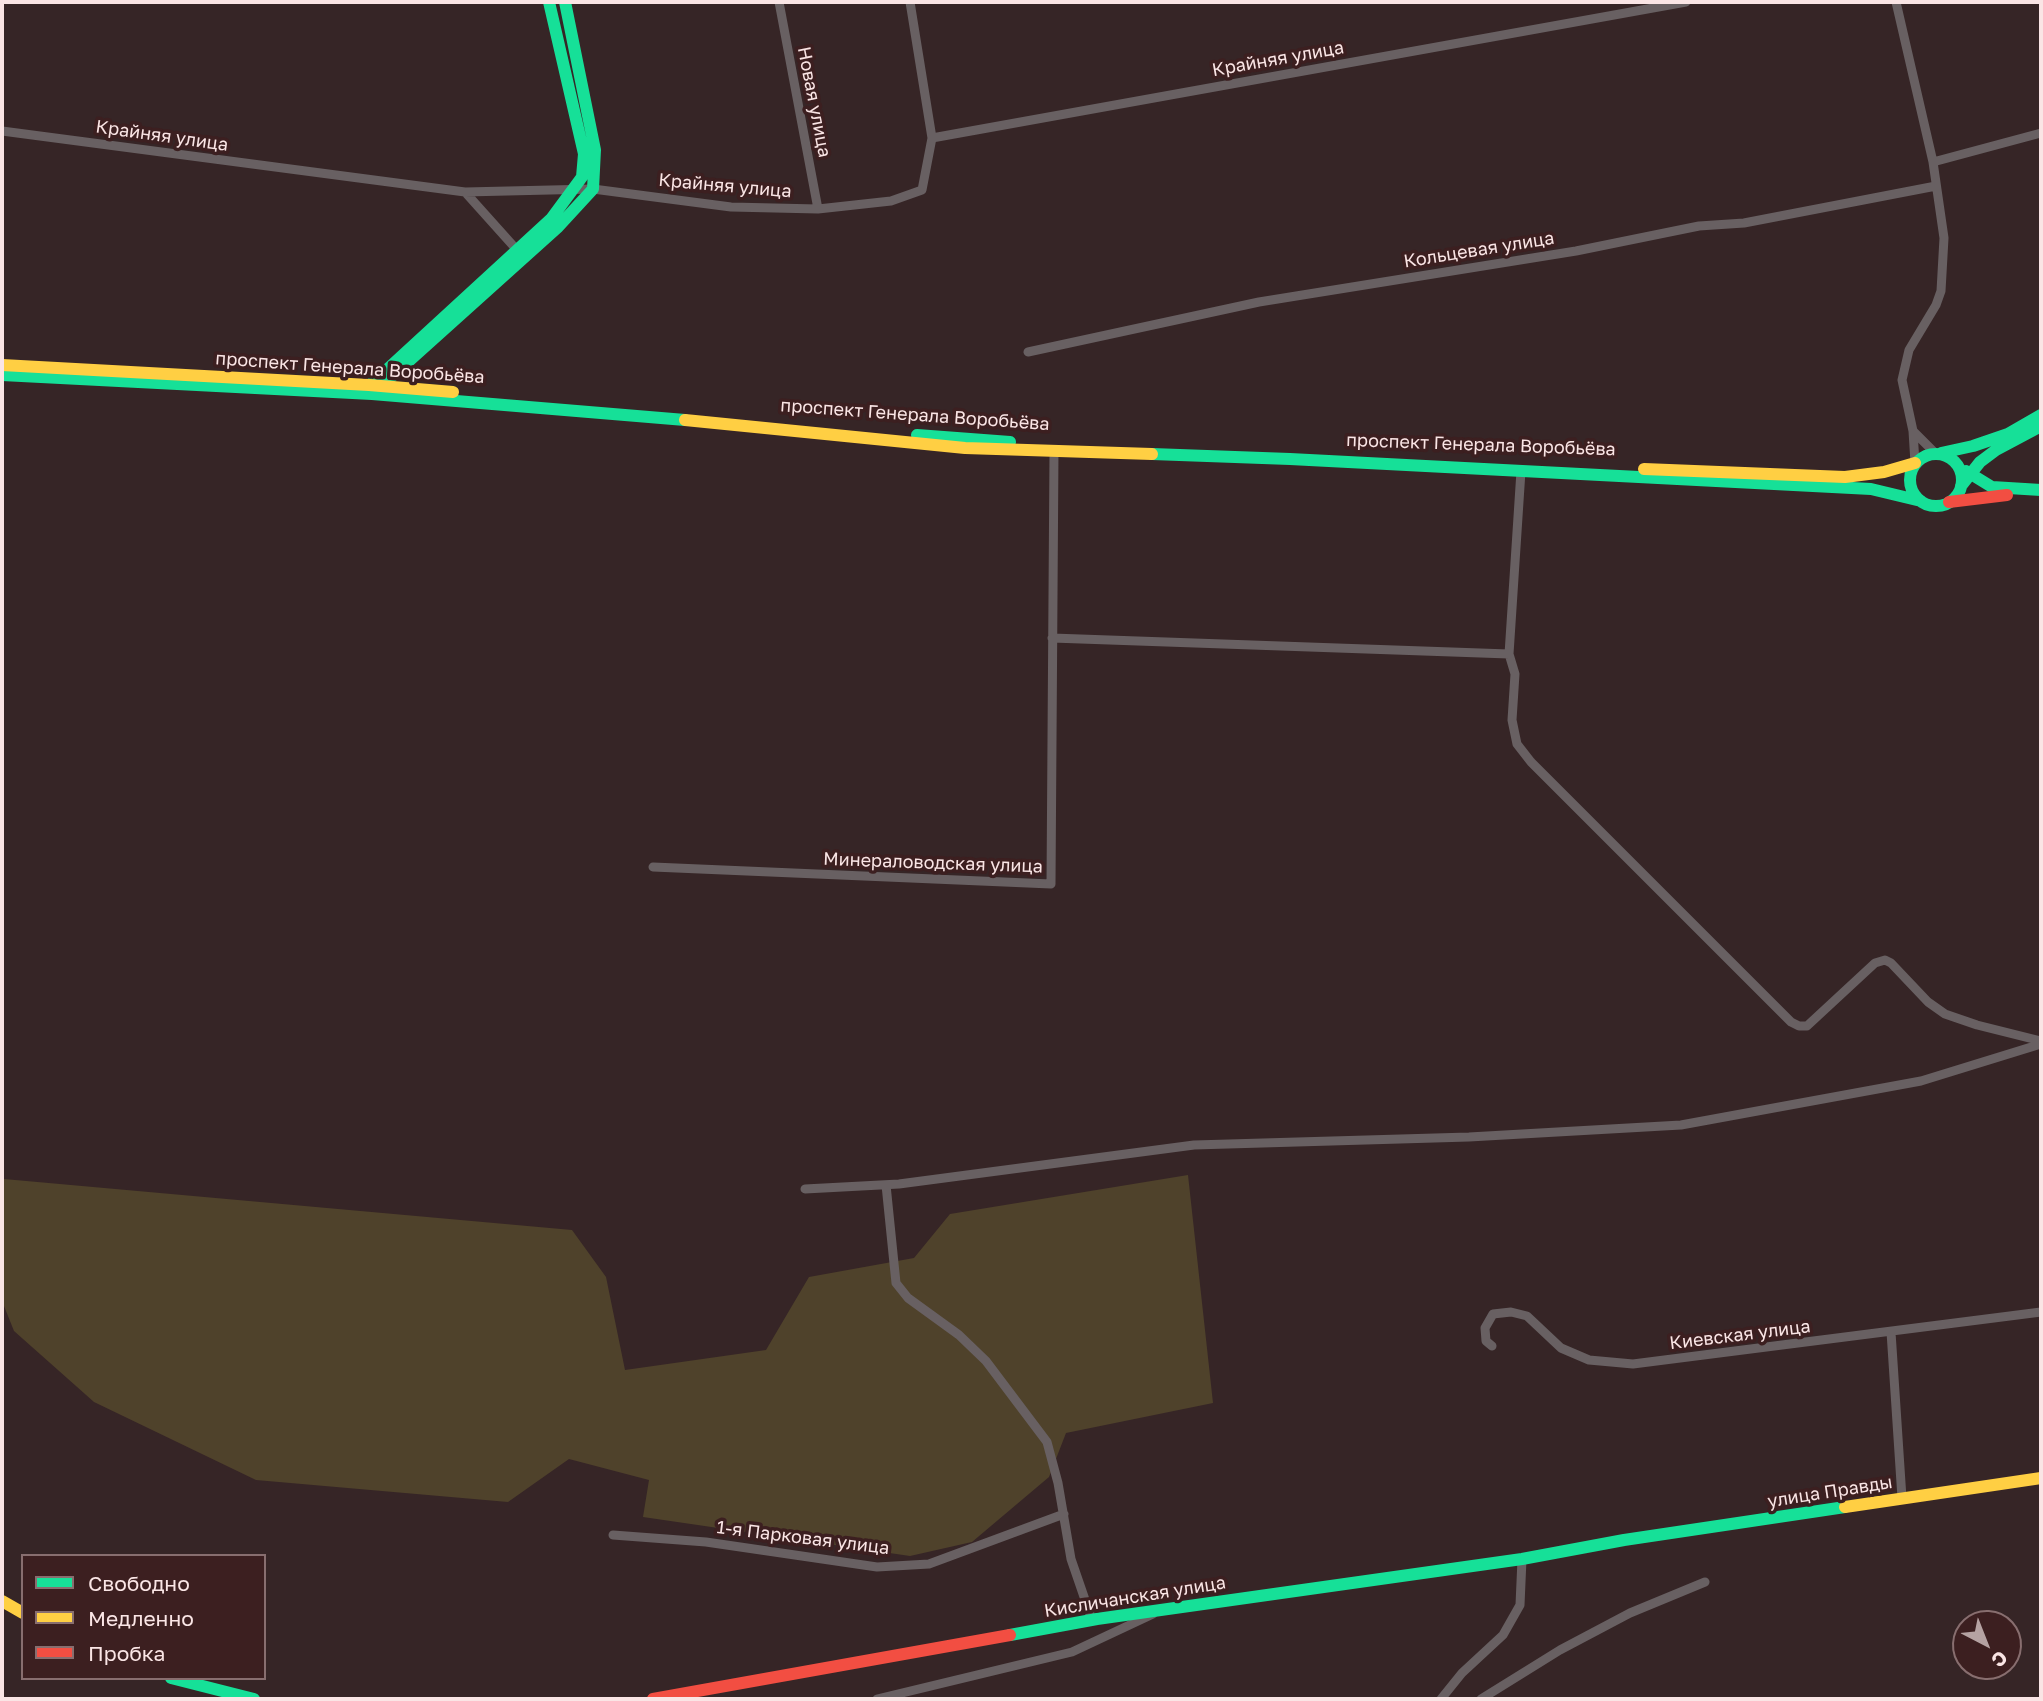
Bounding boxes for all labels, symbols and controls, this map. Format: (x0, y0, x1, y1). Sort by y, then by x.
street label: Крайняя улица (1210, 37, 1346, 81)
street label: Новая улица (793, 45, 835, 159)
street label: Крайняя улица (94, 116, 230, 156)
street label: Крайняя улица (658, 169, 792, 203)
street label: Кольцевая улица (1402, 227, 1556, 273)
street label: проспект Генерала Воробьёва (215, 348, 485, 388)
street label: проспект Генерала Воробьёва (780, 395, 1050, 435)
street label: проспект Генерала Воробьёва (1346, 430, 1616, 460)
street label: Минераловодская улица (823, 848, 1043, 878)
street label: Киевская улица (1668, 1316, 1812, 1354)
street label: улица Правды (1766, 1471, 1894, 1513)
street label: 1-я Парковая улица (715, 1517, 891, 1559)
legend (21, 1554, 266, 1680)
text: Свободно (88, 1570, 190, 1596)
street label: Кисличанская улица (1043, 1572, 1227, 1622)
text: Медленно (88, 1605, 194, 1631)
north arrow (1952, 1610, 2022, 1680)
text: Пробка (88, 1640, 166, 1666)
text: С (1987, 1646, 2013, 1673)

